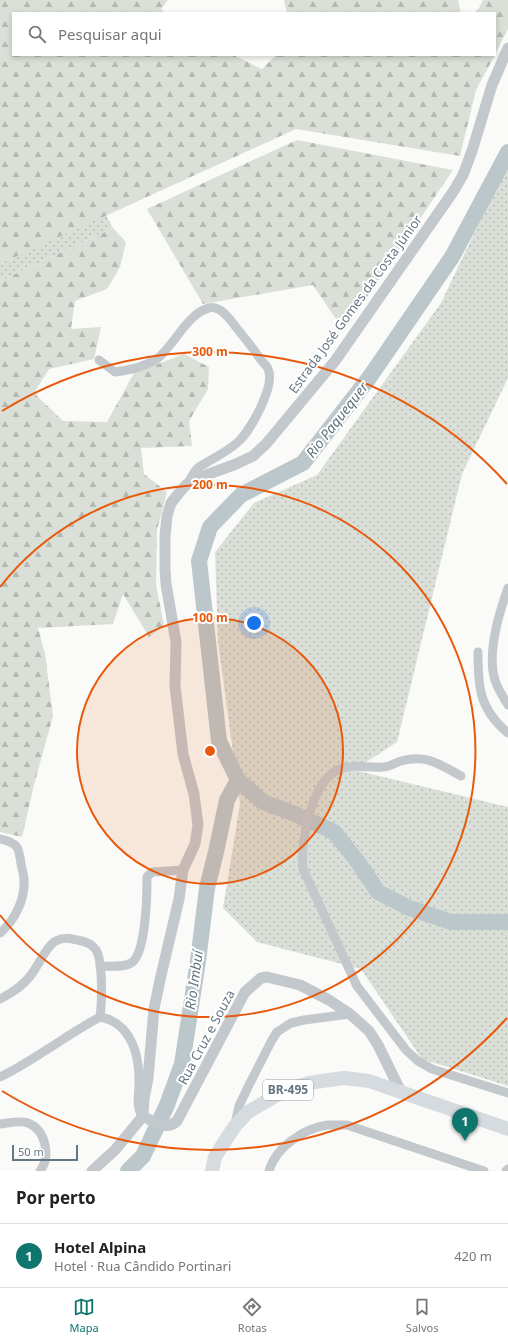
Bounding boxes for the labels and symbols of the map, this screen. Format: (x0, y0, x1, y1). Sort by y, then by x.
street label: Estrada José Gomes da Costa Júnior (284, 211, 426, 397)
text: 300 m (192, 343, 228, 360)
water label: Rio Paquequer (301, 378, 372, 461)
text: 200 m (192, 476, 228, 493)
text: 100 m (192, 609, 228, 626)
your location (244, 613, 264, 633)
centre of rings (203, 744, 217, 758)
water label: Rio Imbuí (180, 947, 207, 1011)
street label: Rua Cruz e Souza (173, 986, 239, 1088)
road number: BR-495 (263, 1080, 313, 1100)
pin: 1 (452, 1108, 478, 1141)
scale bar (12, 1143, 78, 1162)

